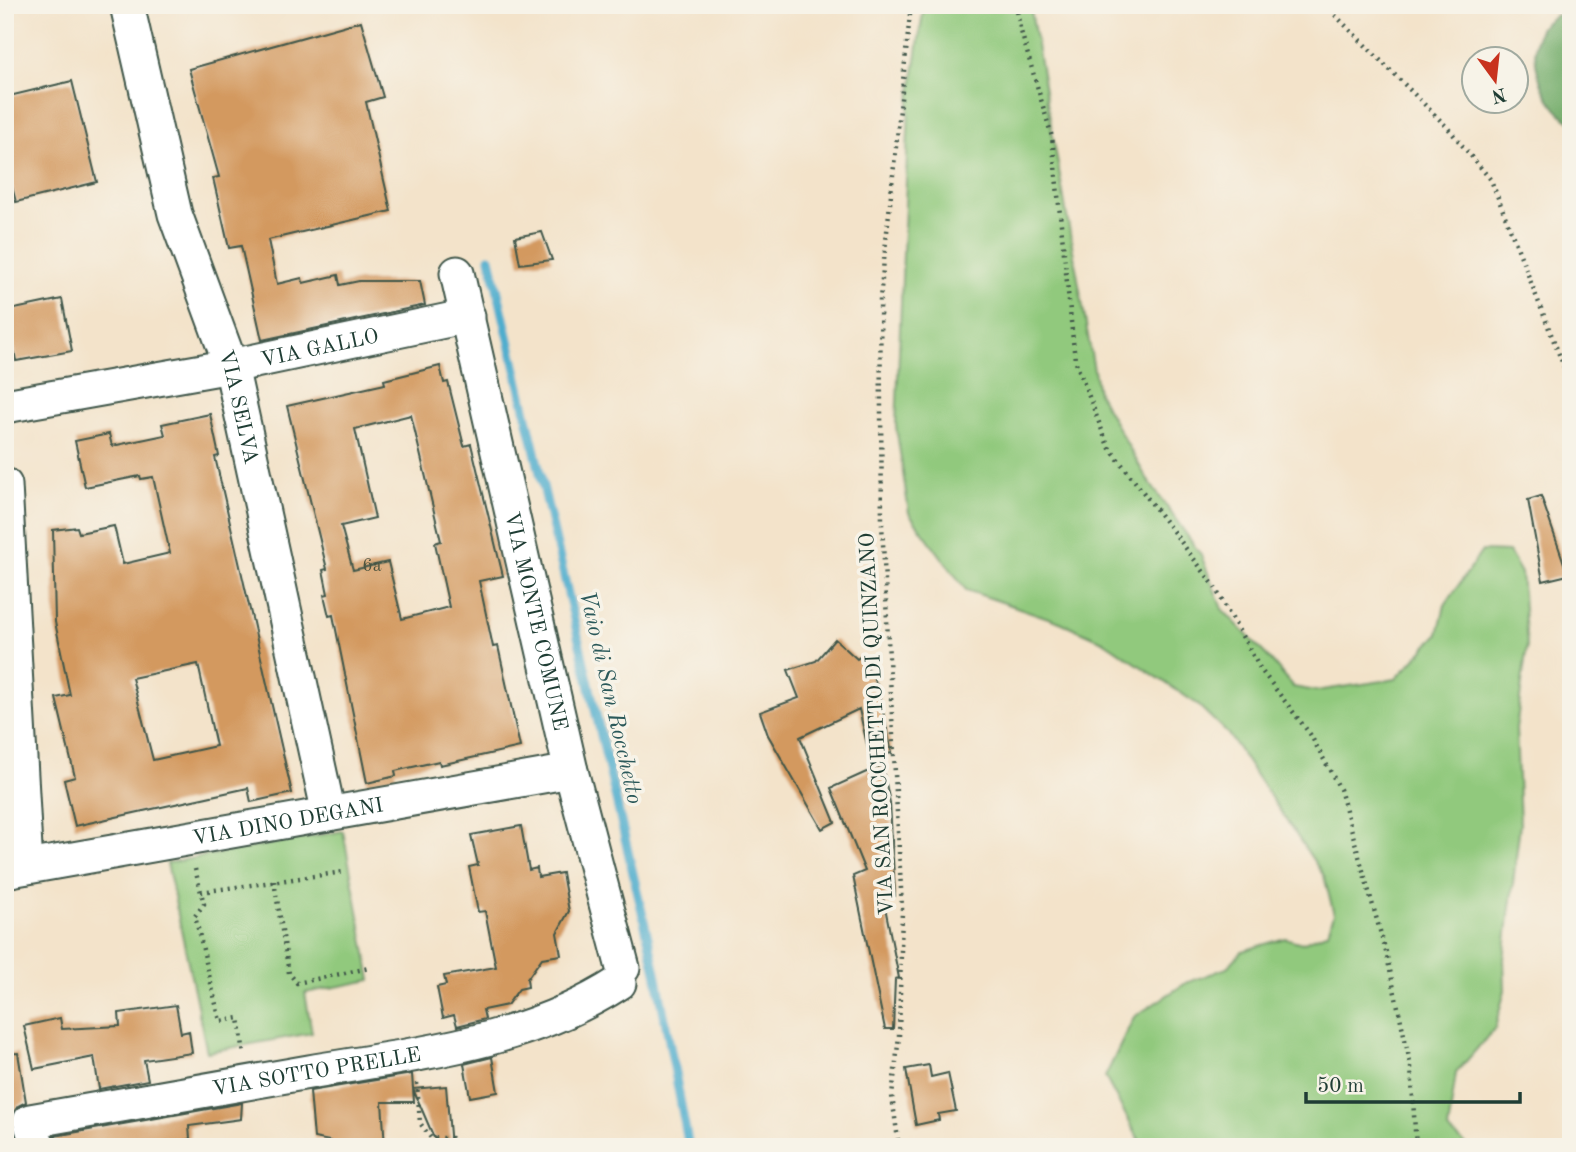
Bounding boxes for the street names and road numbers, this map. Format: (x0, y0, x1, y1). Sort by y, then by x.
street label: VIA GALLO (259, 326, 381, 371)
street label: VIA SELVA (214, 347, 261, 466)
street label: VIA MONTE COMUNE (500, 510, 570, 733)
street label: VIA SAN ROCCHETTO DI QUINZANO (857, 532, 898, 916)
street label: VIA DINO DEGANI (191, 795, 385, 850)
street label: VIA SOTTO PRELLE (211, 1045, 423, 1100)

